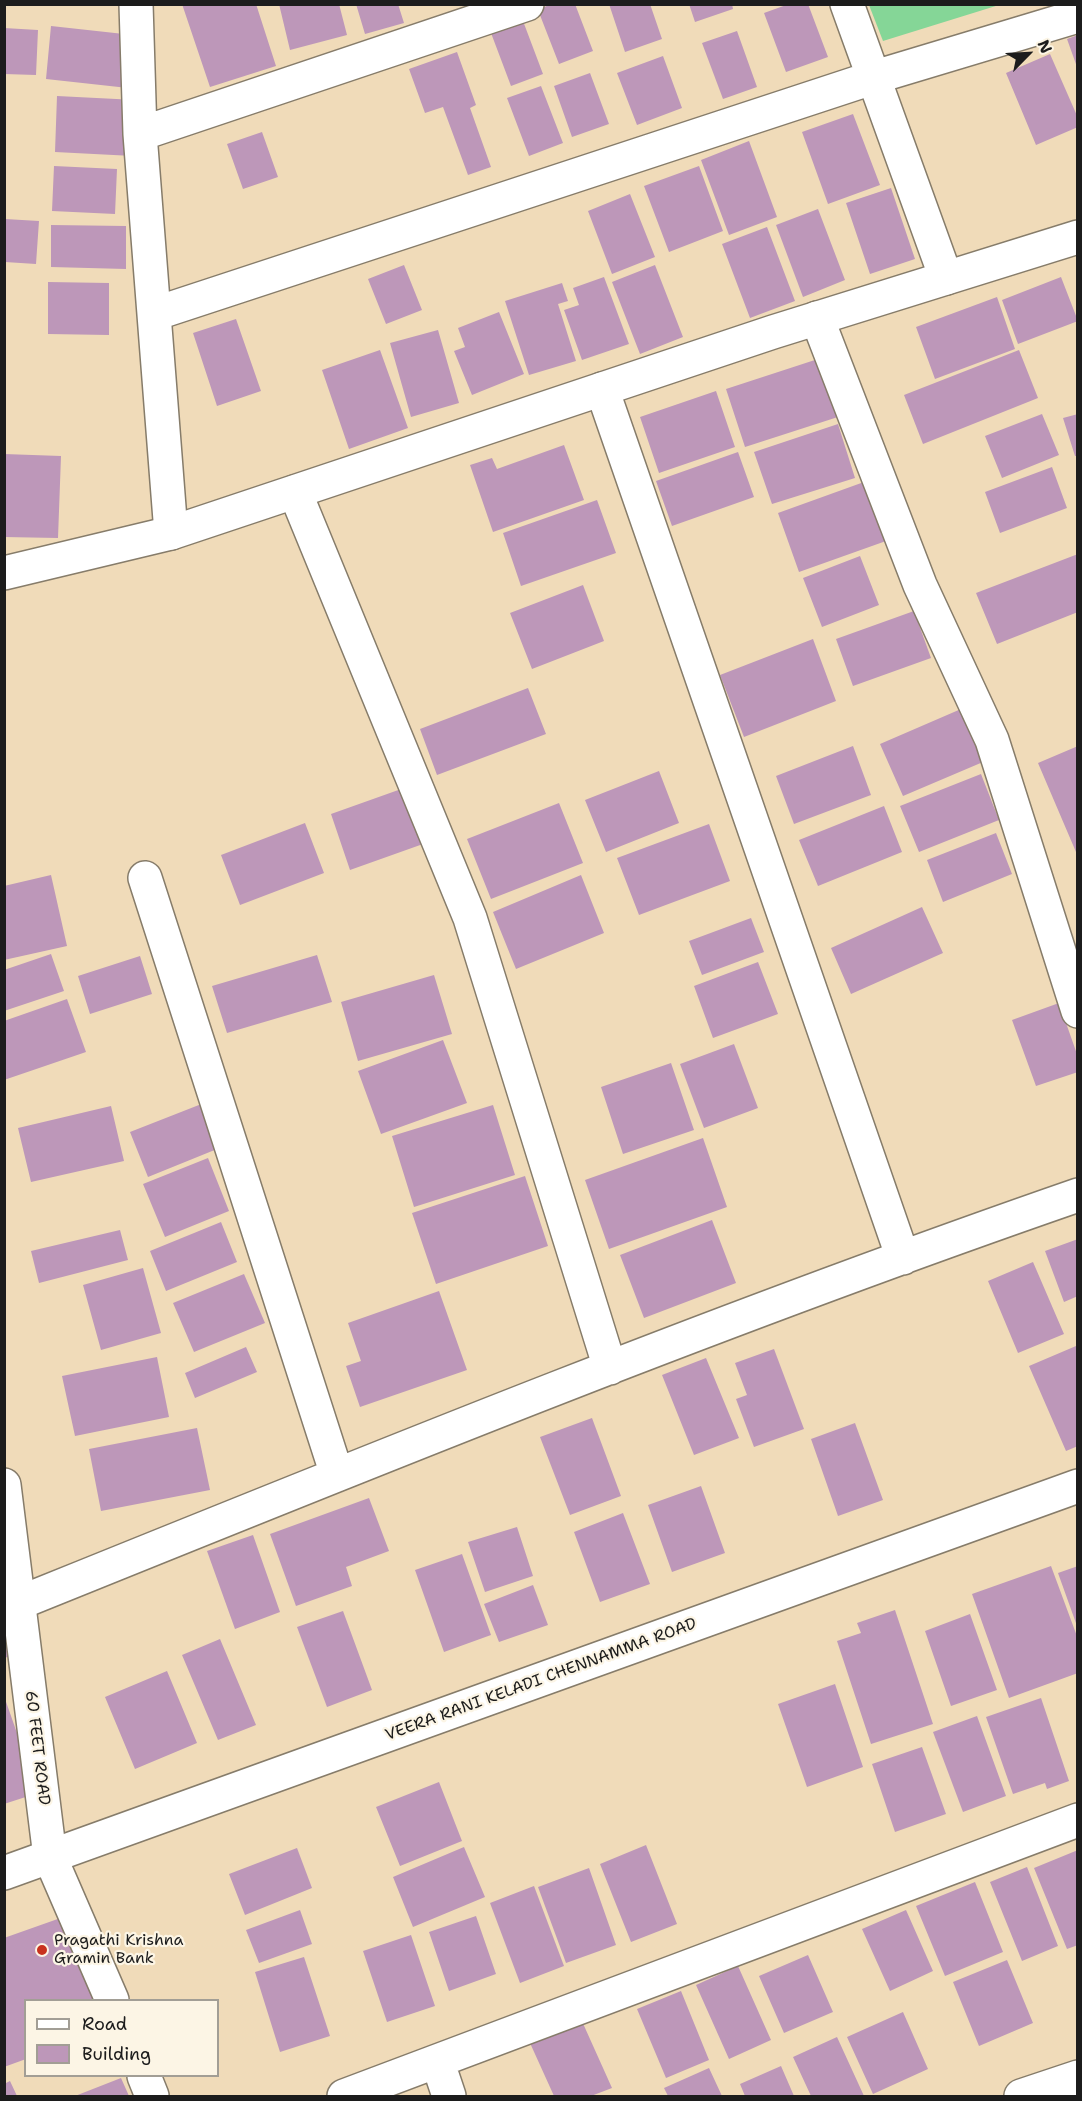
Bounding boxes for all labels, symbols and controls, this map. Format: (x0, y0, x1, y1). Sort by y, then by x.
north arrow (998, 24, 1058, 84)
text: N (1033, 36, 1057, 57)
street label: VEERA RANI KELADI CHENNAMMA ROAD (383, 1615, 699, 1745)
street label: 60 FEET ROAD (20, 1689, 54, 1807)
place label: Pragathi Krishna Gramin Bank (54, 1931, 183, 1969)
marker: Pragathi Krishna Gramin Bank (35, 1943, 49, 1957)
legend (24, 1999, 219, 2077)
text: Road (82, 2012, 127, 2036)
text: Building (82, 2042, 151, 2066)

